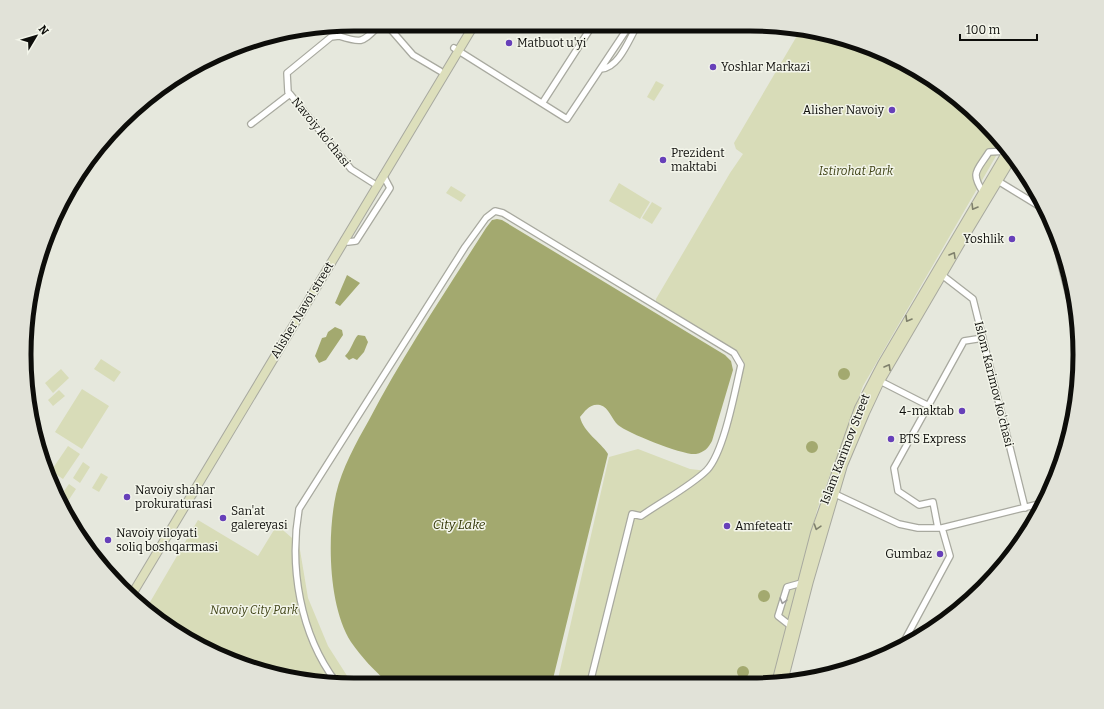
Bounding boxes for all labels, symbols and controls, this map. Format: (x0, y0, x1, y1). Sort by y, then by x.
north arrow (16, 16, 56, 56)
scale bar (960, 16, 1037, 42)
text: N (36, 23, 52, 38)
text: 100 m (966, 23, 1001, 37)
place label: Matbuot u'yi (517, 36, 587, 50)
marker: Matbuot u'yi (504, 38, 514, 48)
place label: Yoshlar Markazi (721, 60, 810, 74)
marker: Yoshlar Markazi (708, 62, 718, 72)
street label: Navoiy ko'chasi (289, 94, 354, 170)
place label: Alisher Navoiy (803, 103, 885, 117)
marker: Alisher Navoiy (887, 105, 897, 115)
place label: Prezident maktabi (671, 146, 725, 174)
marker: Prezident maktabi (658, 155, 668, 165)
park label: Istirohat Park (819, 164, 894, 178)
one-way arrow (971, 203, 978, 210)
place label: Yoshlik (963, 232, 1004, 246)
marker: Yoshlik (1007, 234, 1017, 244)
one-way arrow (949, 252, 956, 259)
street label: Alisher Navoi street (268, 259, 337, 361)
one-way arrow (905, 315, 912, 322)
street label: Islom Karimov ko'chasi (972, 320, 1016, 448)
one-way arrow (884, 364, 891, 372)
street label: Islam Karimov Street (817, 391, 873, 506)
place label: 4-maktab (899, 404, 954, 418)
marker: 4-maktab (957, 406, 967, 416)
place label: BTS Express (899, 432, 967, 446)
marker: BTS Express (886, 434, 896, 444)
place label: Navoiy shahar prokuraturasi (135, 483, 216, 511)
marker: Navoiy shahar prokuraturasi (122, 492, 132, 502)
place label: San'at galereyasi (231, 504, 288, 532)
marker: San'at galereyasi (218, 513, 228, 523)
water label: City Lake (433, 517, 486, 532)
place label: Amfeteatr (735, 519, 793, 533)
marker: Amfeteatr (722, 521, 732, 531)
one-way arrow (813, 523, 822, 530)
place label: Navoiy viloyati soliq boshqarmasi (116, 526, 218, 554)
marker: Navoiy viloyati soliq boshqarmasi (103, 535, 113, 545)
place label: Gumbaz (885, 547, 932, 561)
marker: Gumbaz (935, 549, 945, 559)
one-way arrow (779, 598, 787, 605)
park label: Navoiy City Park (210, 603, 299, 617)

